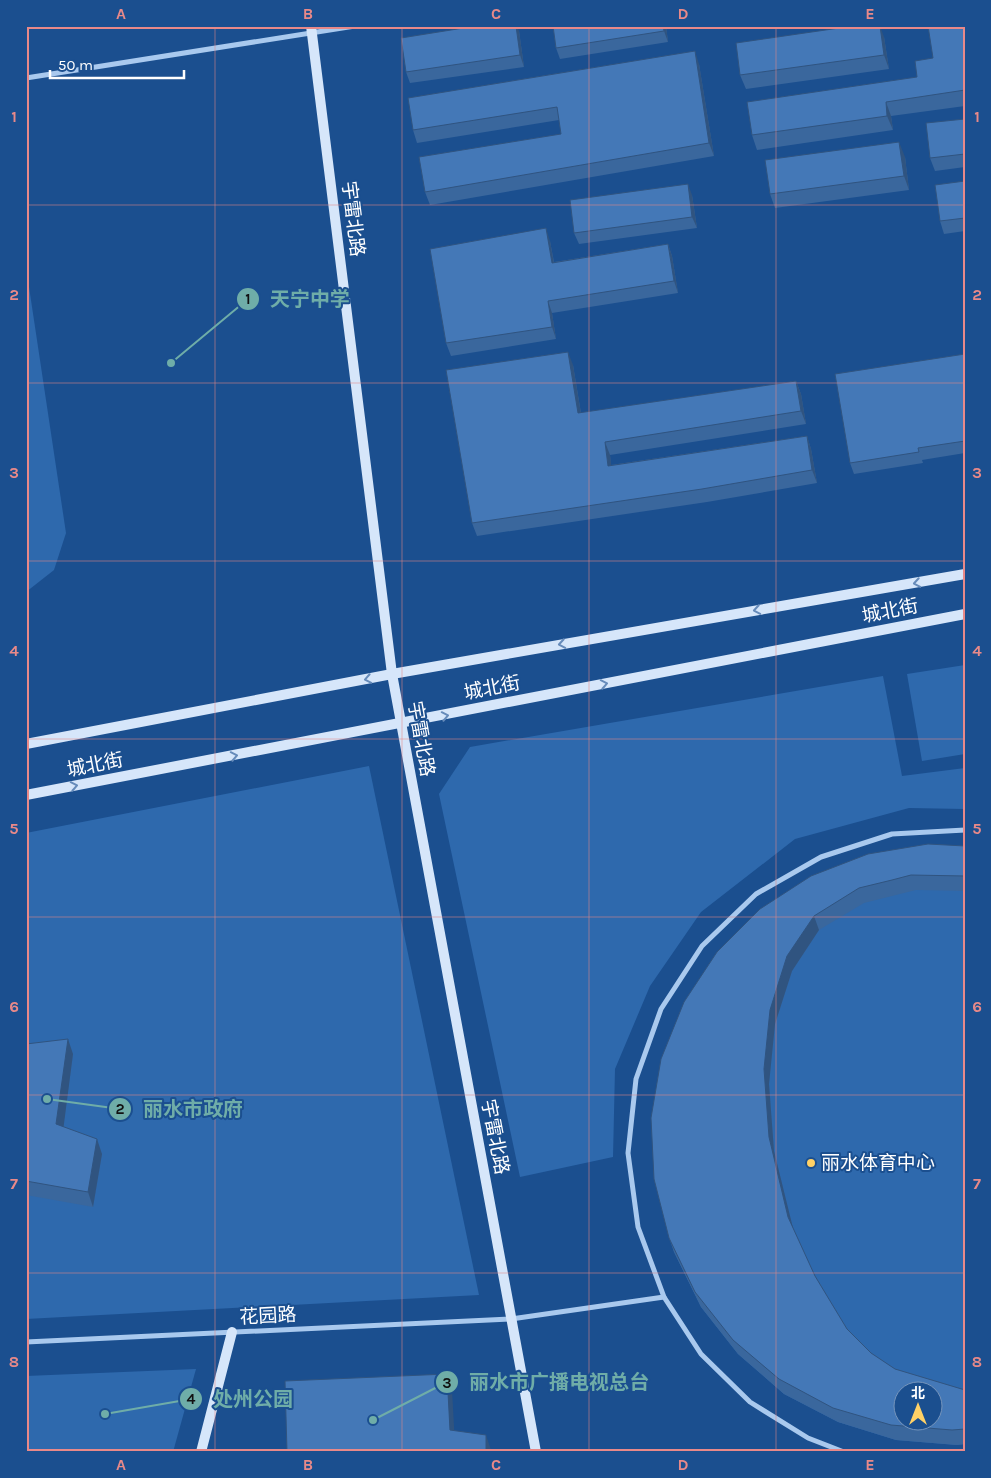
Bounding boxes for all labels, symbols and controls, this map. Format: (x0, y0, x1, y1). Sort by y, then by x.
text: A (116, 4, 126, 23)
text: B (303, 4, 313, 23)
text: C (491, 4, 501, 23)
text: D (678, 4, 689, 23)
text: E (865, 4, 875, 23)
scale bar (50, 48, 184, 80)
text: 50 m (58, 56, 93, 74)
text: 1 (11, 107, 17, 126)
text: 1 (974, 107, 980, 126)
street label: 宇雷北路 (337, 180, 369, 258)
callout: 天宁中学 (235, 282, 360, 317)
text: 2 (9, 285, 19, 304)
text: 2 (972, 285, 982, 304)
text: 天宁中学 (270, 288, 350, 311)
text: 1 (245, 290, 251, 308)
text: 3 (9, 463, 19, 482)
text: 3 (972, 463, 982, 482)
one-way arrow (912, 577, 921, 587)
street label: 城北街 (860, 595, 920, 627)
one-way arrow (752, 605, 761, 615)
one-way arrow (558, 639, 566, 649)
text: 4 (9, 641, 19, 660)
text: 4 (972, 641, 982, 660)
street label: 城北街 (462, 672, 522, 704)
one-way arrow (363, 673, 372, 683)
one-way arrow (600, 680, 609, 690)
street label: 宇雷北路 (404, 700, 438, 778)
one-way arrow (441, 711, 449, 721)
street label: 城北街 (65, 749, 125, 781)
one-way arrow (229, 751, 238, 762)
one-way arrow (70, 782, 79, 792)
text: 5 (9, 819, 19, 838)
text: 5 (972, 819, 982, 838)
text: 6 (9, 997, 19, 1016)
text: 6 (972, 997, 982, 1016)
callout: 丽水市政府 (108, 1092, 253, 1127)
text: 丽水市政府 (143, 1098, 243, 1121)
street label: 宇雷北路 (477, 1098, 513, 1176)
text: 2 (115, 1100, 125, 1118)
place label: 丽水体育中心 (821, 1152, 935, 1174)
marker: 丽水体育中心 (805, 1157, 817, 1169)
text: 7 (10, 1174, 18, 1193)
text: 7 (973, 1174, 981, 1193)
street label: 花园路 (239, 1304, 297, 1328)
text: 8 (9, 1352, 19, 1371)
text: 8 (972, 1352, 982, 1371)
callout: 丽水市广播电视总台 (434, 1365, 659, 1400)
text: 丽水市广播电视总台 (469, 1371, 649, 1394)
text: 3 (442, 1374, 452, 1392)
north arrow (894, 1380, 944, 1430)
callout: 处州公园 (178, 1381, 303, 1416)
text: 北 (911, 1385, 925, 1402)
text: 处州公园 (213, 1388, 293, 1411)
text: 4 (187, 1390, 196, 1408)
text: A (116, 1455, 126, 1474)
text: B (303, 1455, 313, 1474)
text: C (491, 1455, 501, 1474)
text: D (678, 1455, 689, 1474)
text: E (865, 1455, 875, 1474)

